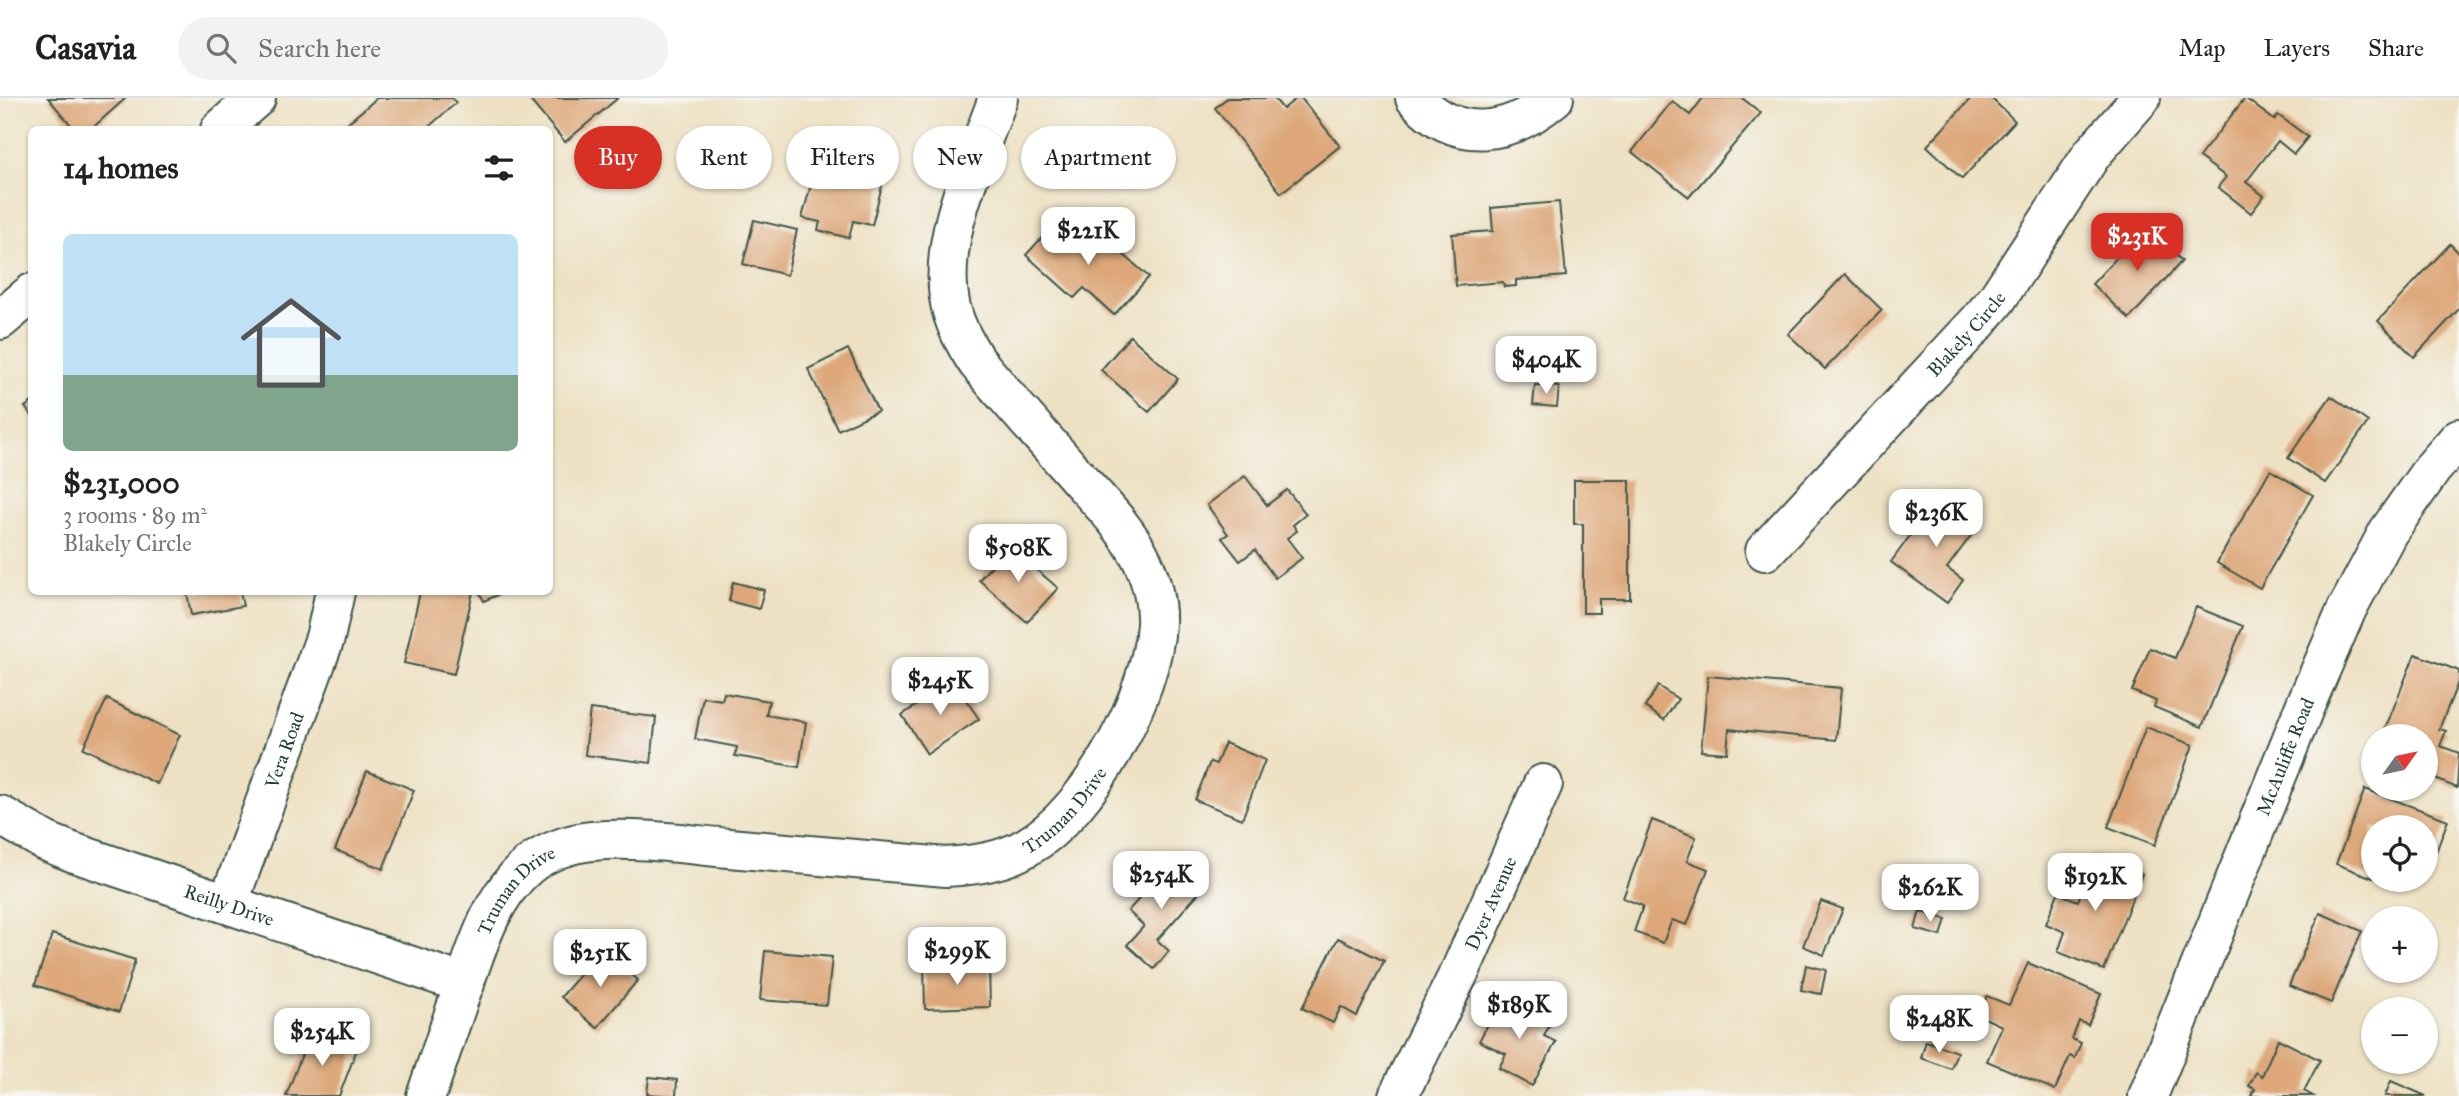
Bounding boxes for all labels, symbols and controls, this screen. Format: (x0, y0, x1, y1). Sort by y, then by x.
search box (178, 17, 668, 80)
text: Casavia (35, 28, 136, 68)
icon: search (202, 29, 240, 67)
text: Search here (258, 32, 381, 64)
text: Map (2179, 33, 2226, 63)
text: Layers (2264, 33, 2330, 63)
text: Share (2368, 33, 2424, 63)
chip: Buy (574, 126, 662, 189)
chip: Rent (676, 126, 772, 189)
chip: Filters (786, 126, 899, 189)
chip: New (913, 126, 1007, 189)
chip: Apartment (1021, 126, 1176, 189)
icon: filters (480, 149, 518, 187)
text: 14 homes (63, 150, 178, 186)
pin: $221K (1039, 208, 1137, 267)
pin: $231K (2088, 214, 2186, 273)
text: $221K (1057, 216, 1119, 244)
text: $231K (2107, 222, 2167, 250)
icon: home (228, 280, 354, 406)
street label: Blakely Circle (1922, 287, 2011, 381)
pin: $404K (1497, 336, 1595, 396)
text: $404K (1511, 345, 1581, 373)
text: $231,000 (63, 465, 180, 501)
pin: $236K (1887, 490, 1985, 549)
text: $236K (1905, 498, 1967, 526)
text: 3 rooms · 89 m² (63, 501, 207, 529)
pin: $508K (969, 524, 1067, 584)
text: Blakely Circle (63, 529, 192, 557)
text: $508K (985, 533, 1051, 561)
pin: $245K (891, 658, 989, 717)
text: $245K (908, 666, 972, 694)
street label: McAuliffe Road (2251, 694, 2319, 819)
street label: Vera Road (260, 708, 309, 792)
north arrow (2361, 724, 2438, 802)
map controls (2361, 724, 2438, 1074)
street label: Truman Drive (1018, 763, 1112, 859)
button: locate (2361, 815, 2438, 892)
street label: Truman Drive (472, 841, 559, 939)
pin: $254K (1112, 852, 1210, 911)
street label: Dyer Avenue (1460, 853, 1522, 954)
pin: $192K (2046, 854, 2144, 913)
text: $254K (1129, 860, 1193, 888)
text: $192K (2064, 862, 2126, 890)
pin: $262K (1881, 864, 1979, 924)
text: $262K (1898, 873, 1962, 901)
street label: Reilly Drive (181, 880, 277, 931)
button: + (2361, 906, 2438, 983)
pin: $299K (908, 928, 1006, 987)
pin: $251K (551, 930, 649, 989)
text: $299K (924, 936, 990, 964)
text: $251K (569, 938, 631, 966)
pin: $189K (1470, 982, 1568, 1041)
text: $189K (1487, 990, 1551, 1018)
pin: $248K (1890, 996, 1988, 1055)
button: − (2361, 997, 2438, 1074)
text: $248K (1906, 1004, 1972, 1032)
pin: $254K (273, 1009, 371, 1068)
text: $254K (290, 1017, 354, 1045)

